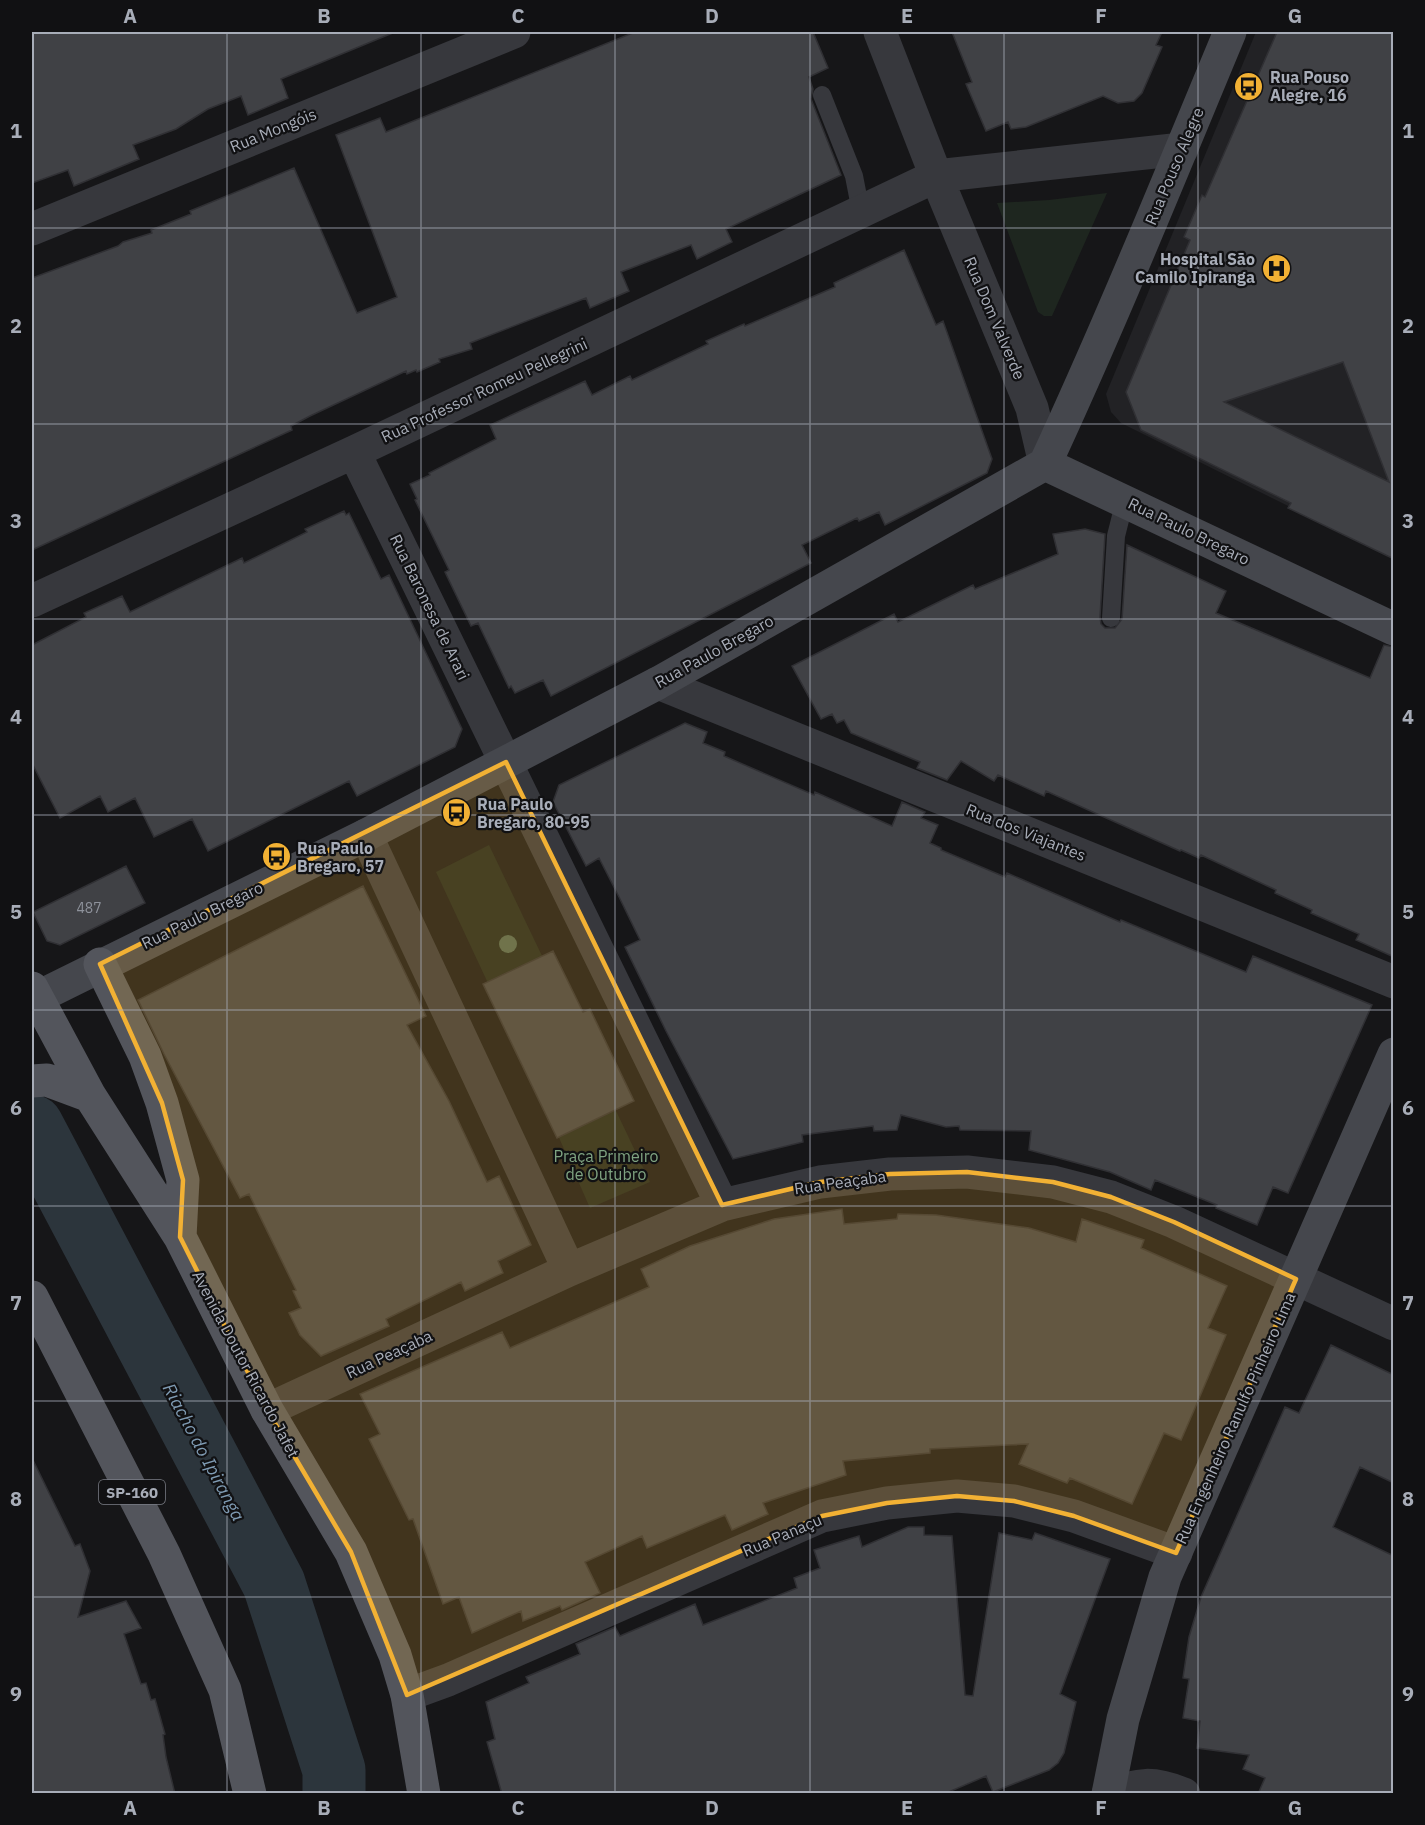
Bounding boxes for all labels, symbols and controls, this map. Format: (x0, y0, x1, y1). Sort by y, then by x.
text: A (123, 2, 137, 29)
text: B (317, 2, 331, 29)
text: C (511, 2, 525, 29)
text: D (705, 2, 719, 29)
text: E (901, 2, 913, 29)
text: F (1095, 2, 1107, 29)
text: G (1288, 2, 1302, 29)
place label: Rua Pouso Alegre, 16 (1270, 67, 1349, 105)
bus stop icon: Rua Pouso Alegre, 16 (1233, 70, 1265, 102)
street label: Rua Mongóis (227, 104, 319, 156)
street label: Rua Pouso Alegre (1140, 104, 1208, 228)
text: 1 (10, 117, 22, 144)
text: 1 (1402, 117, 1414, 144)
place label: Hospital São Camilo Ipiranga (1135, 249, 1255, 287)
hospital icon: Hospital São Camilo Ipiranga (1260, 252, 1292, 284)
street label: Rua Dom Valverde (960, 254, 1030, 383)
text: 2 (10, 312, 22, 339)
text: 2 (1402, 312, 1414, 339)
street label: Rua Professor Romeu Pellegrini (378, 333, 590, 447)
street label: Rua Paulo Bregaro (1125, 493, 1253, 569)
text: 3 (10, 507, 22, 534)
text: 3 (1402, 507, 1414, 534)
street label: Rua Baronesa de Arari (386, 531, 474, 683)
street label: Rua Paulo Bregaro (651, 610, 777, 692)
text: 4 (10, 703, 22, 730)
text: 4 (1402, 703, 1414, 730)
place label: Rua Paulo Bregaro, 80-95 (477, 794, 590, 832)
bus stop icon: Rua Paulo Bregaro, 80-95 (440, 797, 472, 829)
street label: Rua dos Viajantes (963, 799, 1089, 865)
place label: Rua Paulo Bregaro, 57 (297, 838, 384, 876)
bus stop icon: Rua Paulo Bregaro, 57 (260, 841, 292, 873)
street label: Rua Paulo Bregaro (138, 877, 266, 953)
text: 5 (10, 898, 22, 925)
text: 5 (1402, 898, 1414, 925)
house number: 487 (76, 899, 102, 917)
text: 6 (10, 1094, 22, 1121)
text: 6 (1402, 1094, 1414, 1121)
park label: Praça Primeiro de Outubro (553, 1146, 659, 1184)
street label: Rua Peaçaba (793, 1166, 888, 1198)
street label: Avenida Doutor Ricardo Jafet (188, 1267, 304, 1461)
text: 7 (10, 1289, 22, 1316)
street label: Rua Engenheiro Ranulfo Pinheiro Lima (1170, 1289, 1300, 1547)
text: 7 (1402, 1289, 1414, 1316)
street label: Rua Peaçaba (343, 1325, 436, 1383)
water label: Riacho do Ipiranga (158, 1379, 250, 1525)
road number: SP-160 (99, 1480, 165, 1504)
text: 8 (10, 1485, 22, 1512)
text: 8 (1402, 1485, 1414, 1512)
street label: Rua Panaçu (739, 1509, 825, 1561)
text: 9 (10, 1680, 22, 1707)
text: 9 (1402, 1680, 1414, 1707)
text: A (123, 1794, 137, 1821)
text: B (317, 1794, 331, 1821)
text: C (511, 1794, 525, 1821)
text: D (705, 1794, 719, 1821)
text: E (901, 1794, 913, 1821)
text: F (1095, 1794, 1107, 1821)
text: G (1288, 1794, 1302, 1821)

